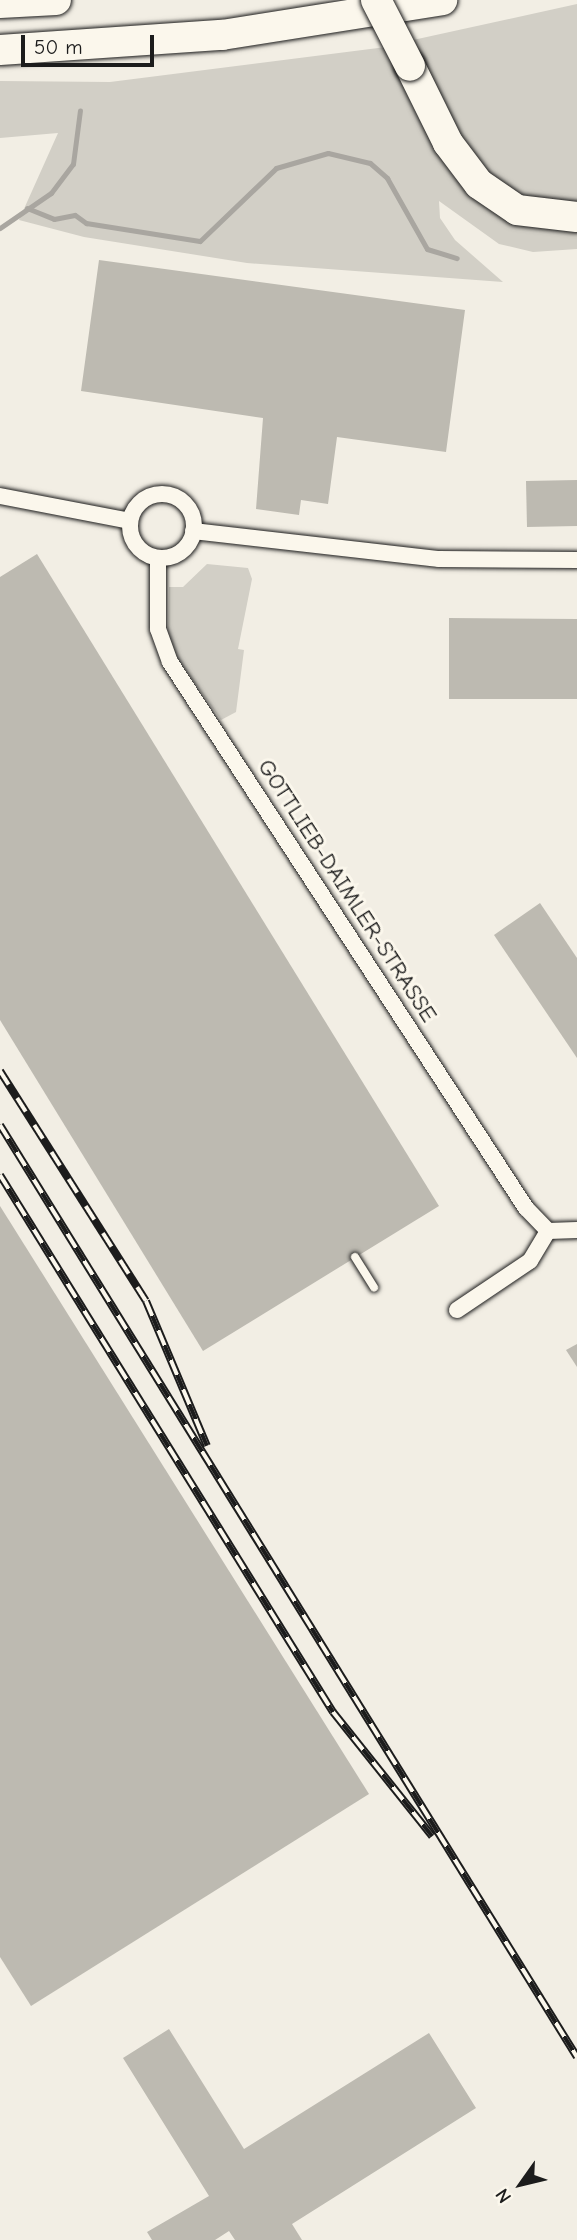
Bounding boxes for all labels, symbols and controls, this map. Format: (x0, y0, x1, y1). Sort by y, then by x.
scale bar (24, 21, 158, 65)
text: 50 m (34, 35, 83, 59)
street label: GOTTLIEB-DAIMLER-STRASSE (252, 754, 442, 1028)
north arrow (486, 2149, 556, 2219)
text: N (491, 2184, 516, 2207)

